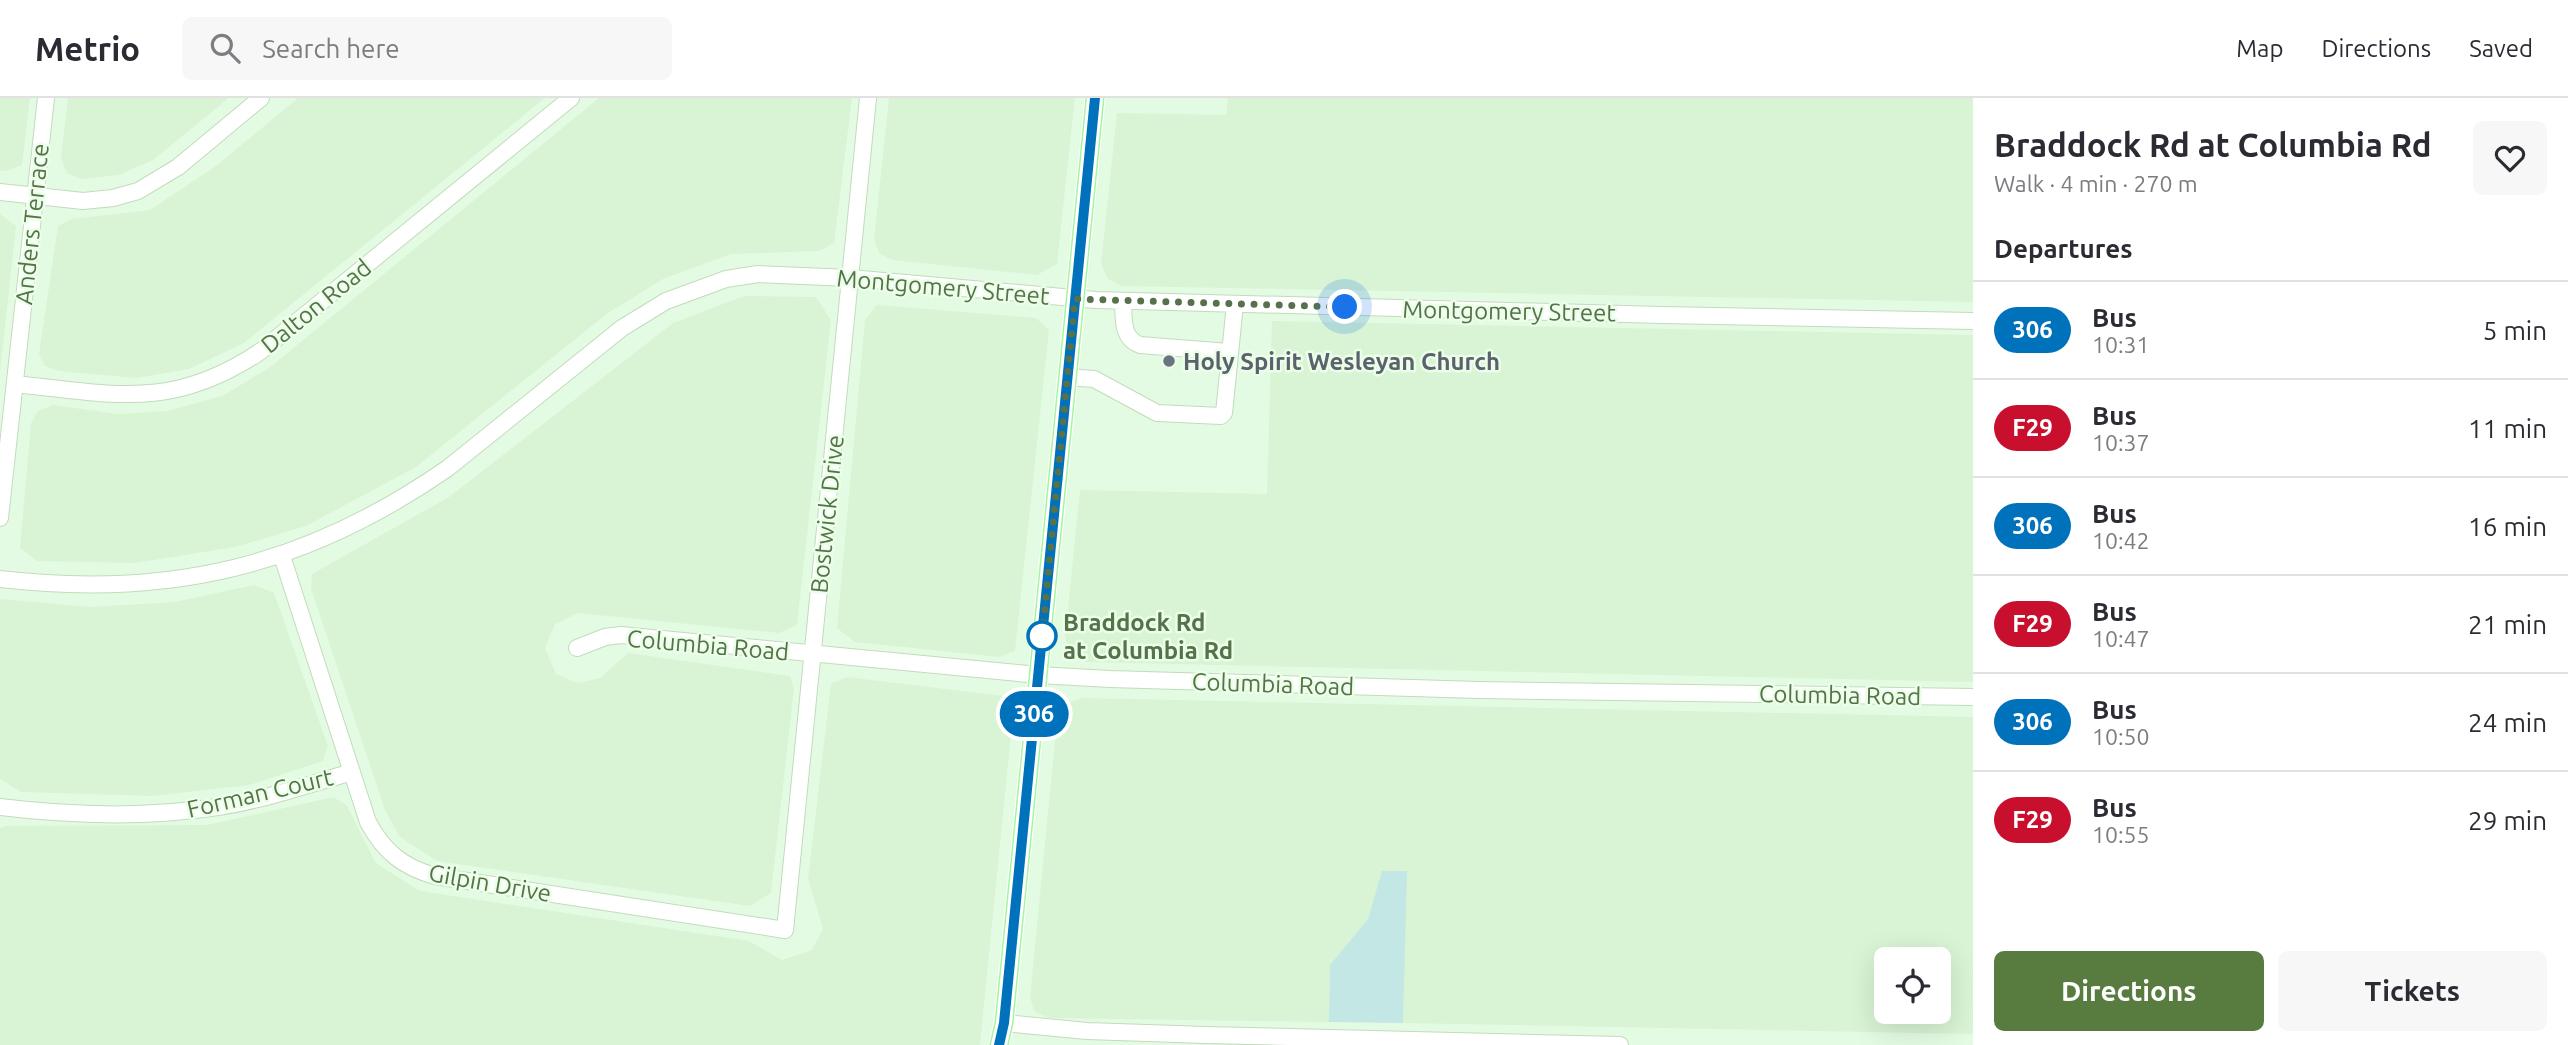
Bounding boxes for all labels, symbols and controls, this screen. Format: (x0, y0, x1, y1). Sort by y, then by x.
search box (182, 17, 672, 80)
icon: search (206, 29, 244, 67)
text: Metrio (35, 30, 140, 67)
text: Search here (262, 34, 400, 63)
text: Map (2236, 35, 2283, 62)
text: Directions (2321, 35, 2431, 62)
text: Saved (2469, 35, 2533, 62)
button: heart (2473, 121, 2547, 195)
text: Braddock Rd at Columbia Rd (1994, 126, 2431, 163)
street label: Anders Terrace (10, 142, 54, 306)
text: Walk · 4 min · 270 m (1994, 171, 2198, 196)
text: Departures (1994, 234, 2132, 263)
street label: Dalton Road (256, 253, 376, 359)
street label: Montgomery Street (835, 264, 1051, 310)
your location (1327, 289, 1362, 324)
street label: Montgomery Street (1402, 296, 1617, 326)
text: Bus (2092, 303, 2137, 332)
text: 306 (2012, 316, 2053, 343)
text: 5 min (2483, 316, 2547, 345)
text: 10:31 (2092, 332, 2150, 357)
place label: Holy Spirit Wesleyan Church (1183, 348, 1500, 375)
marker: Holy Spirit Wesleyan Church (1161, 353, 1177, 369)
text: Bus (2092, 401, 2137, 430)
text: F29 (2012, 414, 2053, 441)
text: 11 min (2468, 414, 2547, 443)
text: 10:37 (2092, 430, 2150, 455)
street label: Bostwick Drive (805, 433, 849, 595)
text: Bus (2092, 499, 2137, 528)
text: 306 (2012, 512, 2053, 539)
text: 16 min (2468, 512, 2547, 541)
text: 10:42 (2092, 528, 2150, 553)
text: Bus (2092, 597, 2137, 626)
place label: Braddock Rd at Columbia Rd (1063, 609, 1233, 664)
text: F29 (2012, 610, 2053, 637)
text: 21 min (2468, 610, 2547, 639)
marker: Braddock Rd at Columbia Rd (1027, 621, 1057, 651)
street label: Columbia Road (626, 624, 790, 666)
text: 10:47 (2092, 626, 2150, 651)
street label: Columbia Road (1191, 668, 1355, 700)
street label: Columbia Road (1759, 680, 1921, 710)
line badge: 306 (994, 691, 1074, 737)
text: Bus (2092, 695, 2137, 724)
text: 306 (1014, 700, 1054, 727)
text: 306 (2012, 708, 2053, 735)
text: 24 min (2468, 708, 2547, 737)
text: 10:50 (2092, 724, 2150, 749)
street label: Forman Court (184, 763, 336, 823)
text: Bus (2092, 793, 2137, 822)
text: F29 (2012, 806, 2053, 833)
text: 29 min (2468, 806, 2547, 835)
text: 10:55 (2092, 822, 2150, 847)
street label: Gilpin Drive (427, 859, 553, 907)
map controls (1874, 947, 1951, 1024)
button: locate (1874, 947, 1951, 1024)
button: Directions (1994, 951, 2264, 1031)
button: Tickets (2278, 951, 2547, 1031)

